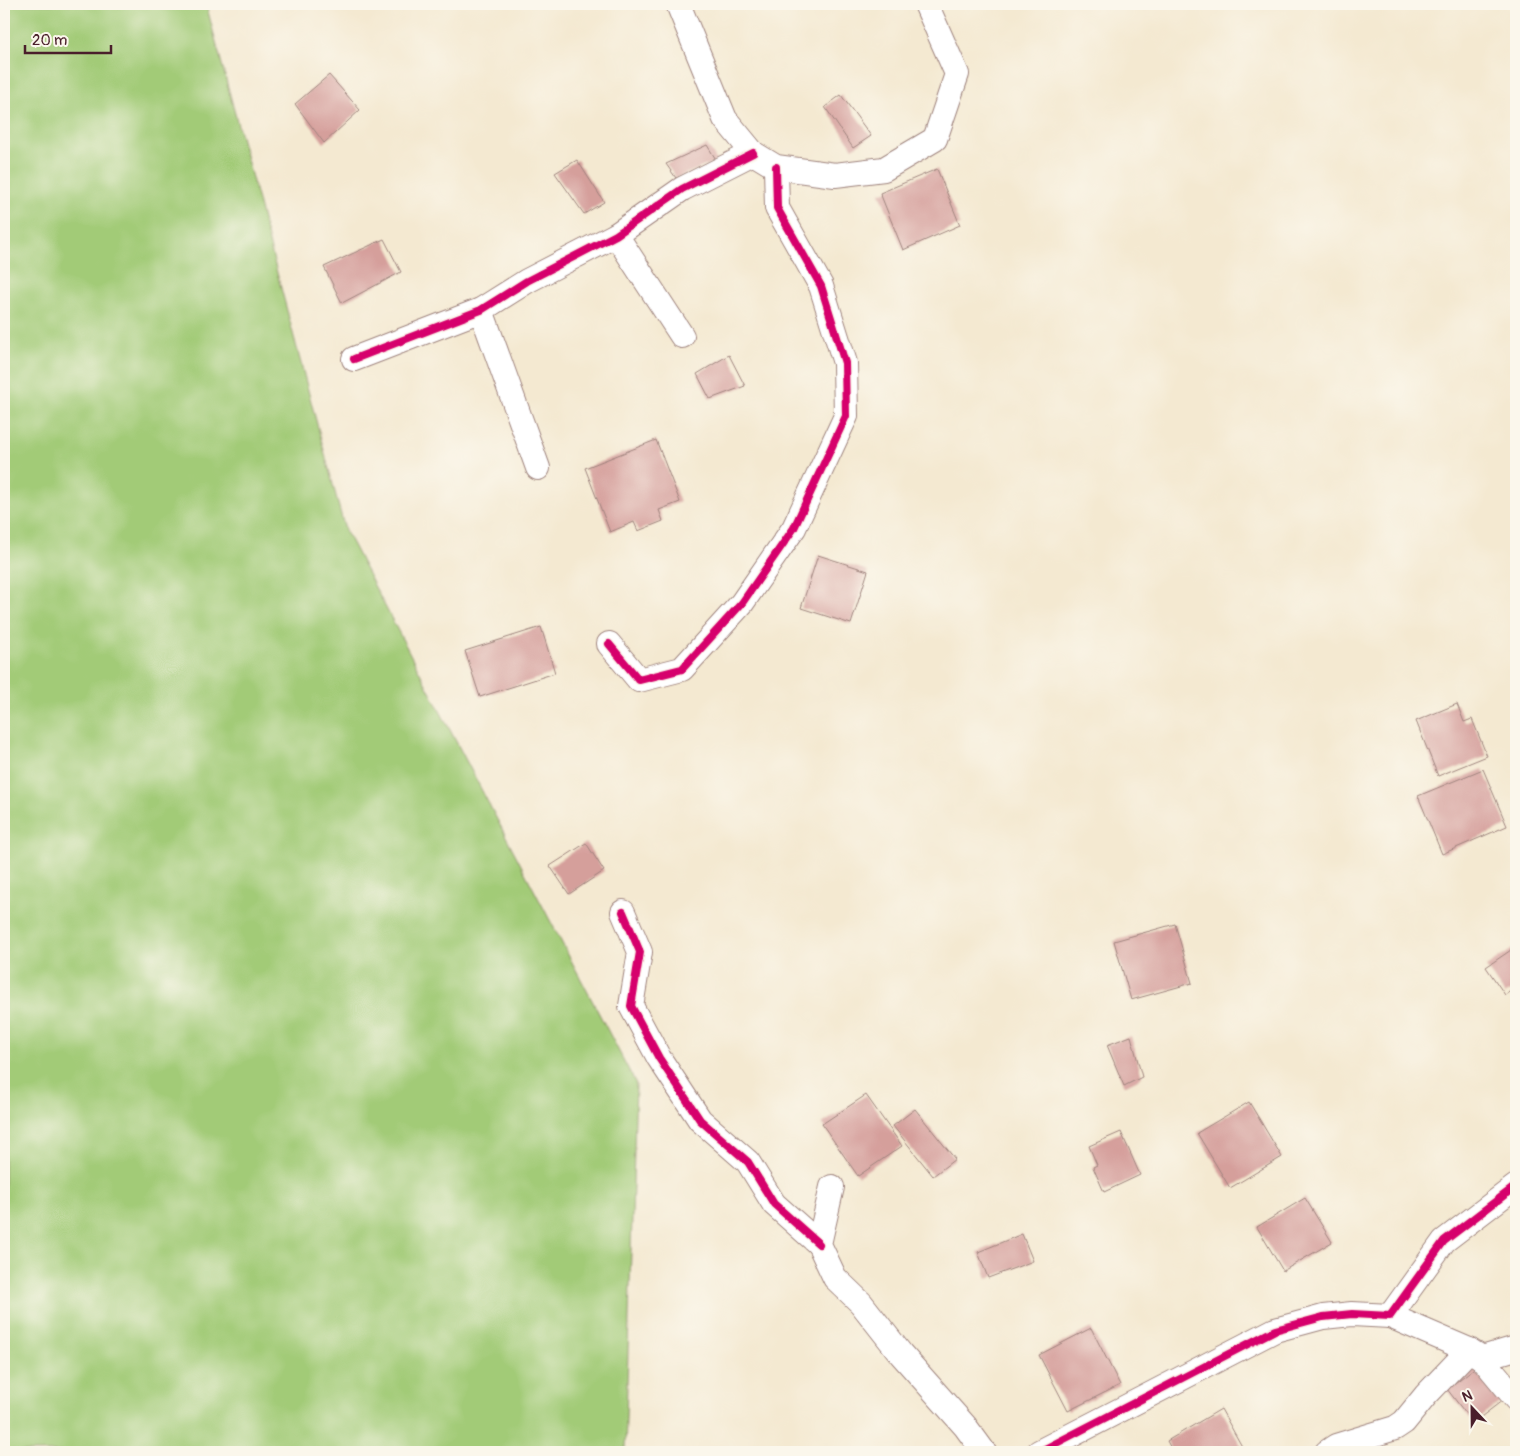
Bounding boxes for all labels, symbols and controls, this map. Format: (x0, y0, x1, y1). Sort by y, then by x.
scale bar (25, 22, 111, 54)
text: 20 m (32, 31, 67, 50)
north arrow (1448, 1384, 1498, 1434)
text: N (1460, 1387, 1475, 1406)

